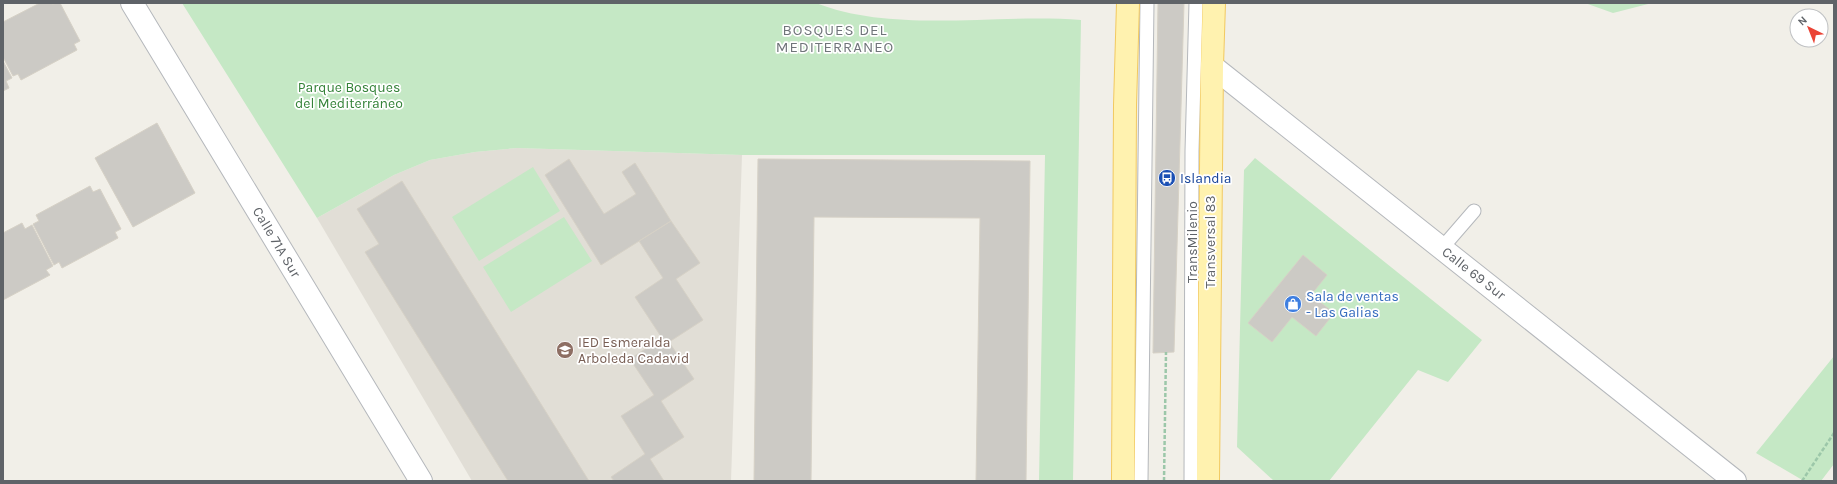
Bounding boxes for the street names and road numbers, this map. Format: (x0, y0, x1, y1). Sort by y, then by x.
street label: Transversal 83 (1202, 195, 1219, 289)
street label: TransMilenio (1184, 201, 1201, 283)
street label: Calle 71A Sur (249, 204, 305, 281)
street label: Calle 69 Sur (1438, 243, 1510, 304)

